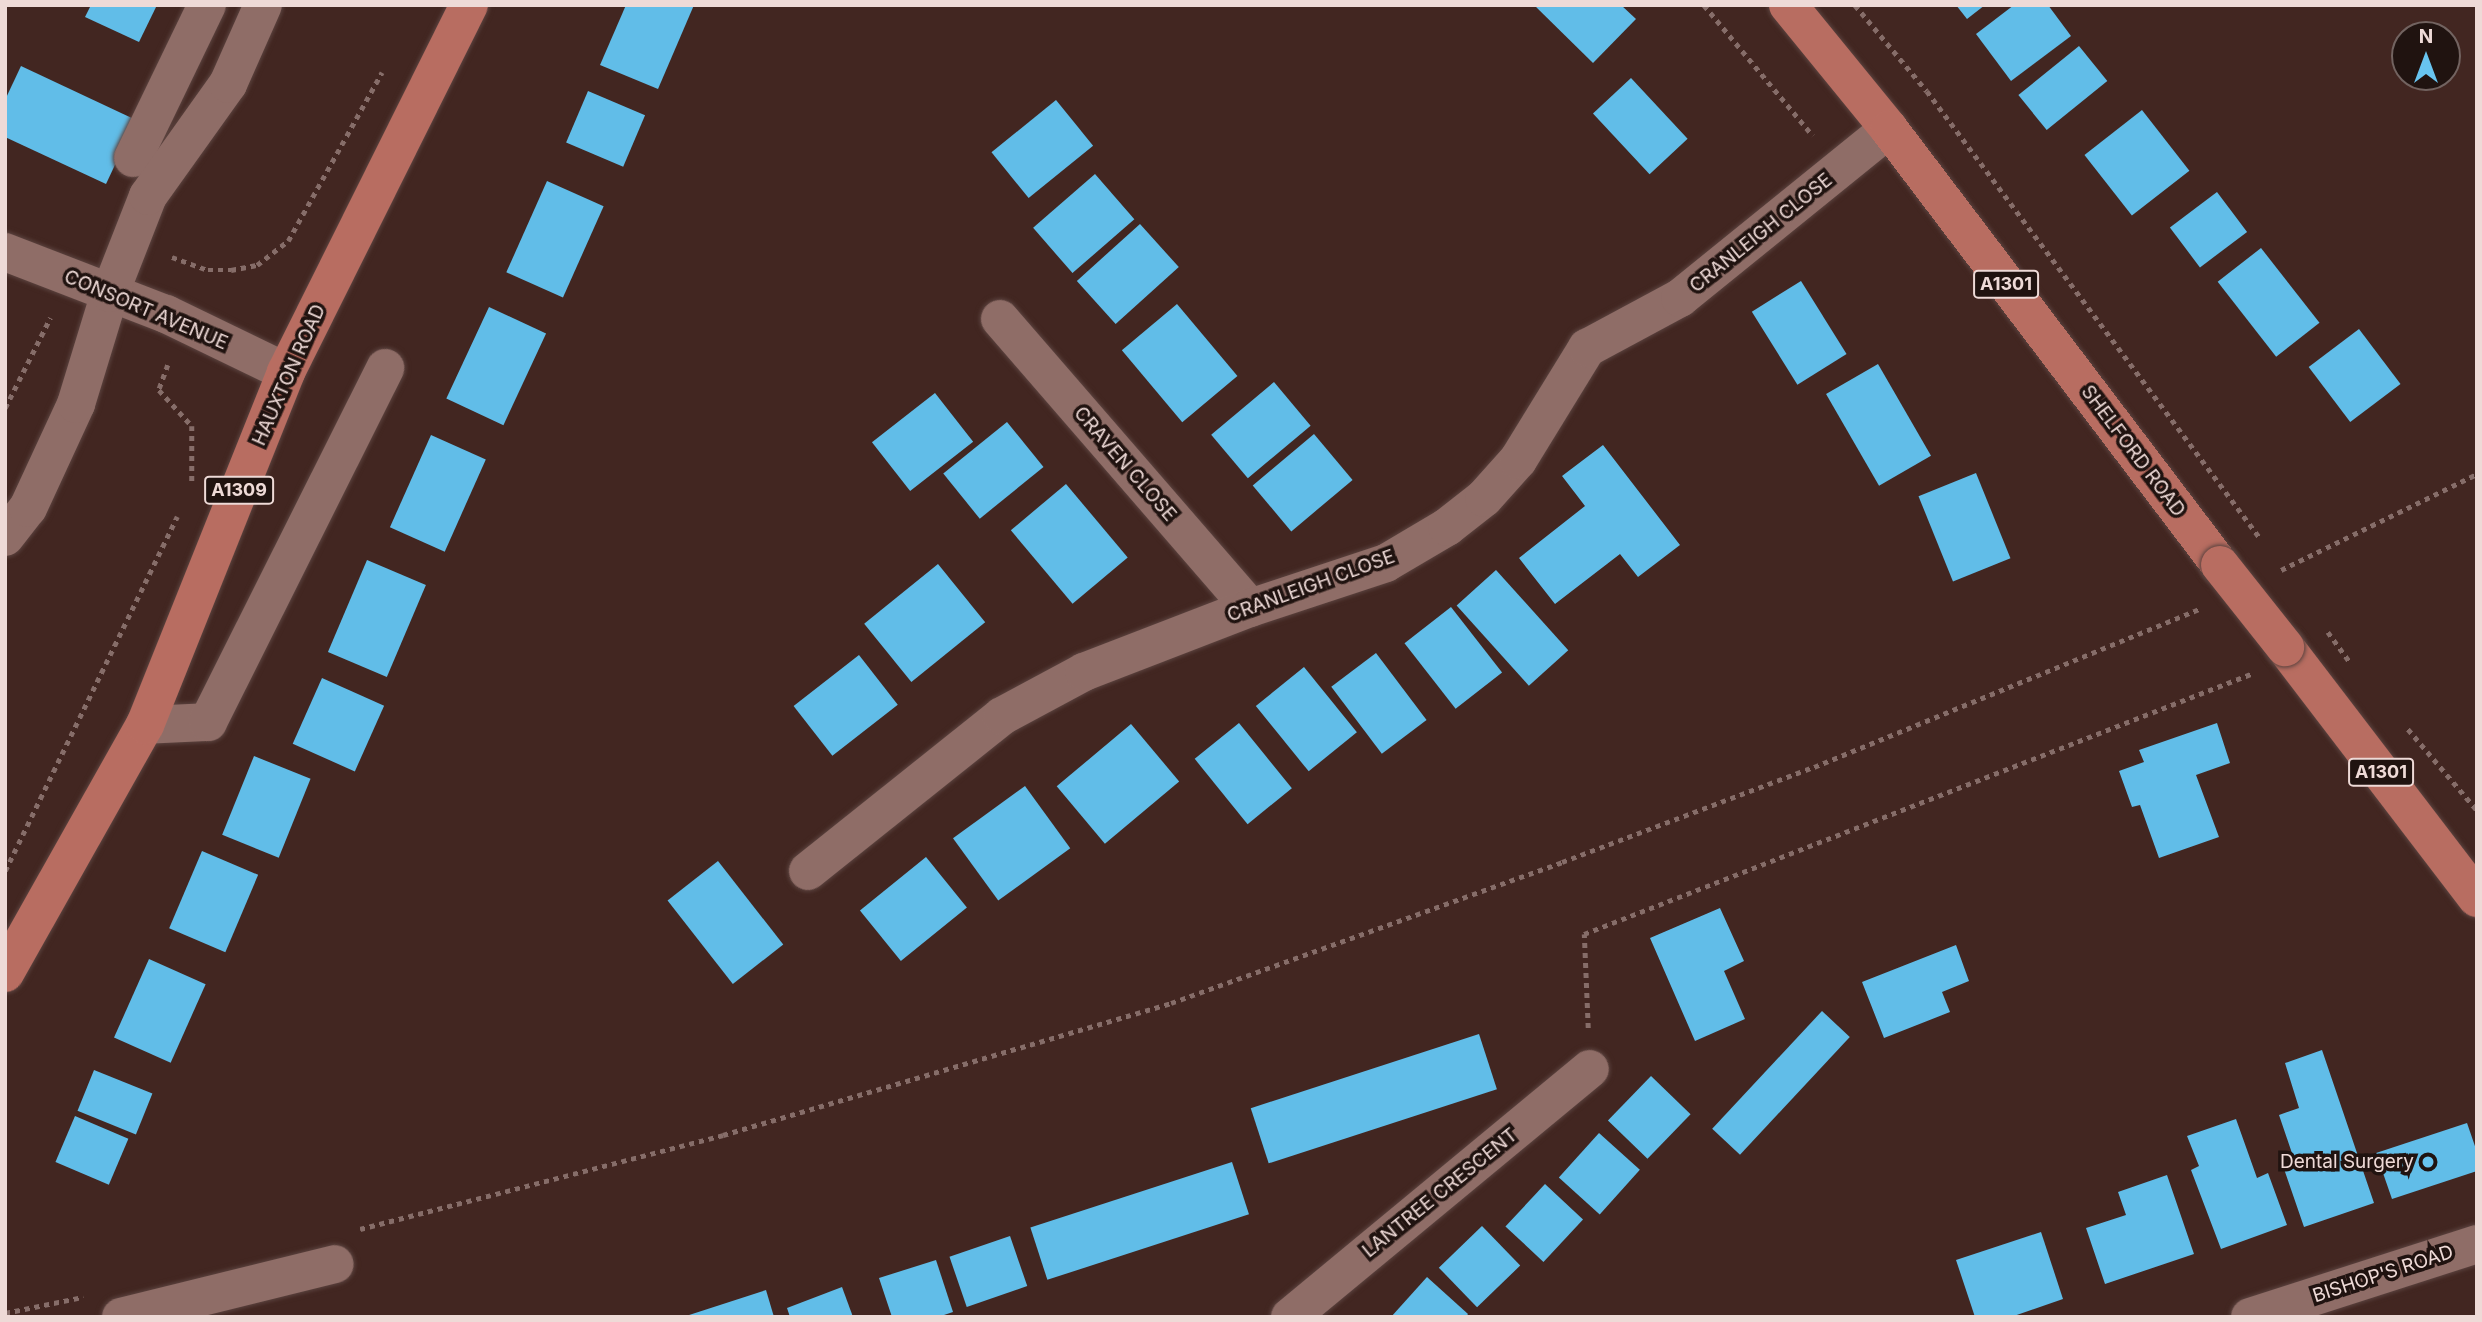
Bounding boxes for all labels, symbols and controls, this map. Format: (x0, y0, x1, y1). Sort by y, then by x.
north arrow (2391, 21, 2461, 91)
text: N (2419, 25, 2433, 48)
street label: CRANLEIGH CLOSE (1685, 169, 1837, 297)
street label: CONSORT AVENUE (61, 265, 231, 355)
road number: A1301 (1973, 270, 2039, 298)
street label: HAUXTON ROAD (248, 301, 330, 449)
street label: SHELFORD ROAD (2076, 381, 2190, 521)
street label: CRAVEN CLOSE (1069, 402, 1181, 526)
road number: A1309 (204, 476, 274, 504)
street label: CRANLEIGH CLOSE (1224, 545, 1398, 627)
road number: A1301 (2348, 758, 2414, 786)
street label: LANTREE CRESCENT (1358, 1124, 1522, 1262)
place label: Dental Surgery (2280, 1151, 2414, 1173)
marker: Dental Surgery (2420, 1154, 2436, 1170)
street label: BISHOP'S ROAD (2310, 1240, 2456, 1308)

